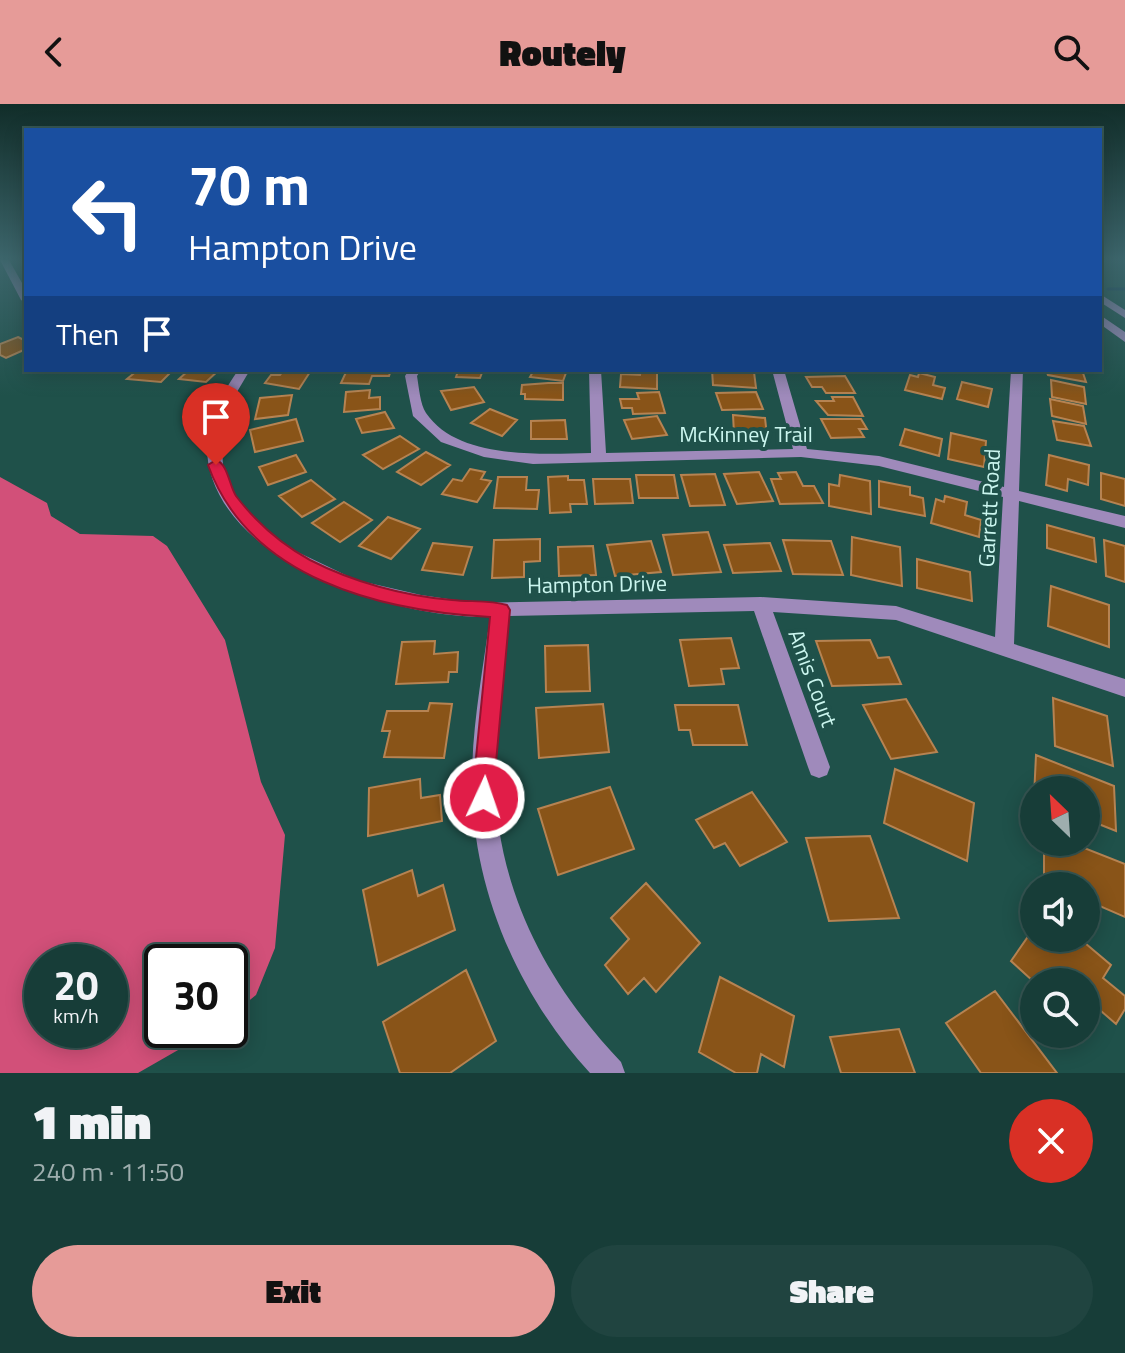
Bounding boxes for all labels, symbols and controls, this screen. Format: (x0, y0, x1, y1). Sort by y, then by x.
text: Routely (499, 25, 626, 80)
icon: back (32, 30, 76, 74)
icon: search (1049, 30, 1093, 74)
text: 70 m (188, 142, 310, 227)
icon: left (56, 160, 160, 264)
text: Hampton Drive (188, 219, 417, 274)
text: Then (56, 311, 119, 357)
icon: arrive (135, 312, 179, 356)
pin (182, 383, 250, 465)
icon: arrive (194, 395, 238, 439)
street label: McKinney Trail (679, 417, 813, 451)
street label: Garrett Road (969, 448, 1009, 568)
street label: Hampton Drive (527, 566, 667, 602)
street label: Amis Court (780, 624, 846, 732)
position arrow (442, 756, 526, 840)
north arrow (1020, 776, 1100, 856)
map controls (1020, 776, 1100, 1048)
button: sound (1020, 872, 1100, 952)
speed limit sign: 30 (144, 944, 248, 1048)
text: 20 (54, 955, 98, 1016)
button: search (1020, 968, 1100, 1048)
text: km/h (53, 1000, 99, 1031)
text: 1 min (32, 1085, 151, 1158)
button: close (1009, 1099, 1093, 1183)
text: 240 m · 11:50 (32, 1152, 184, 1191)
button: Exit (32, 1245, 555, 1337)
button: Share (571, 1245, 1093, 1337)

